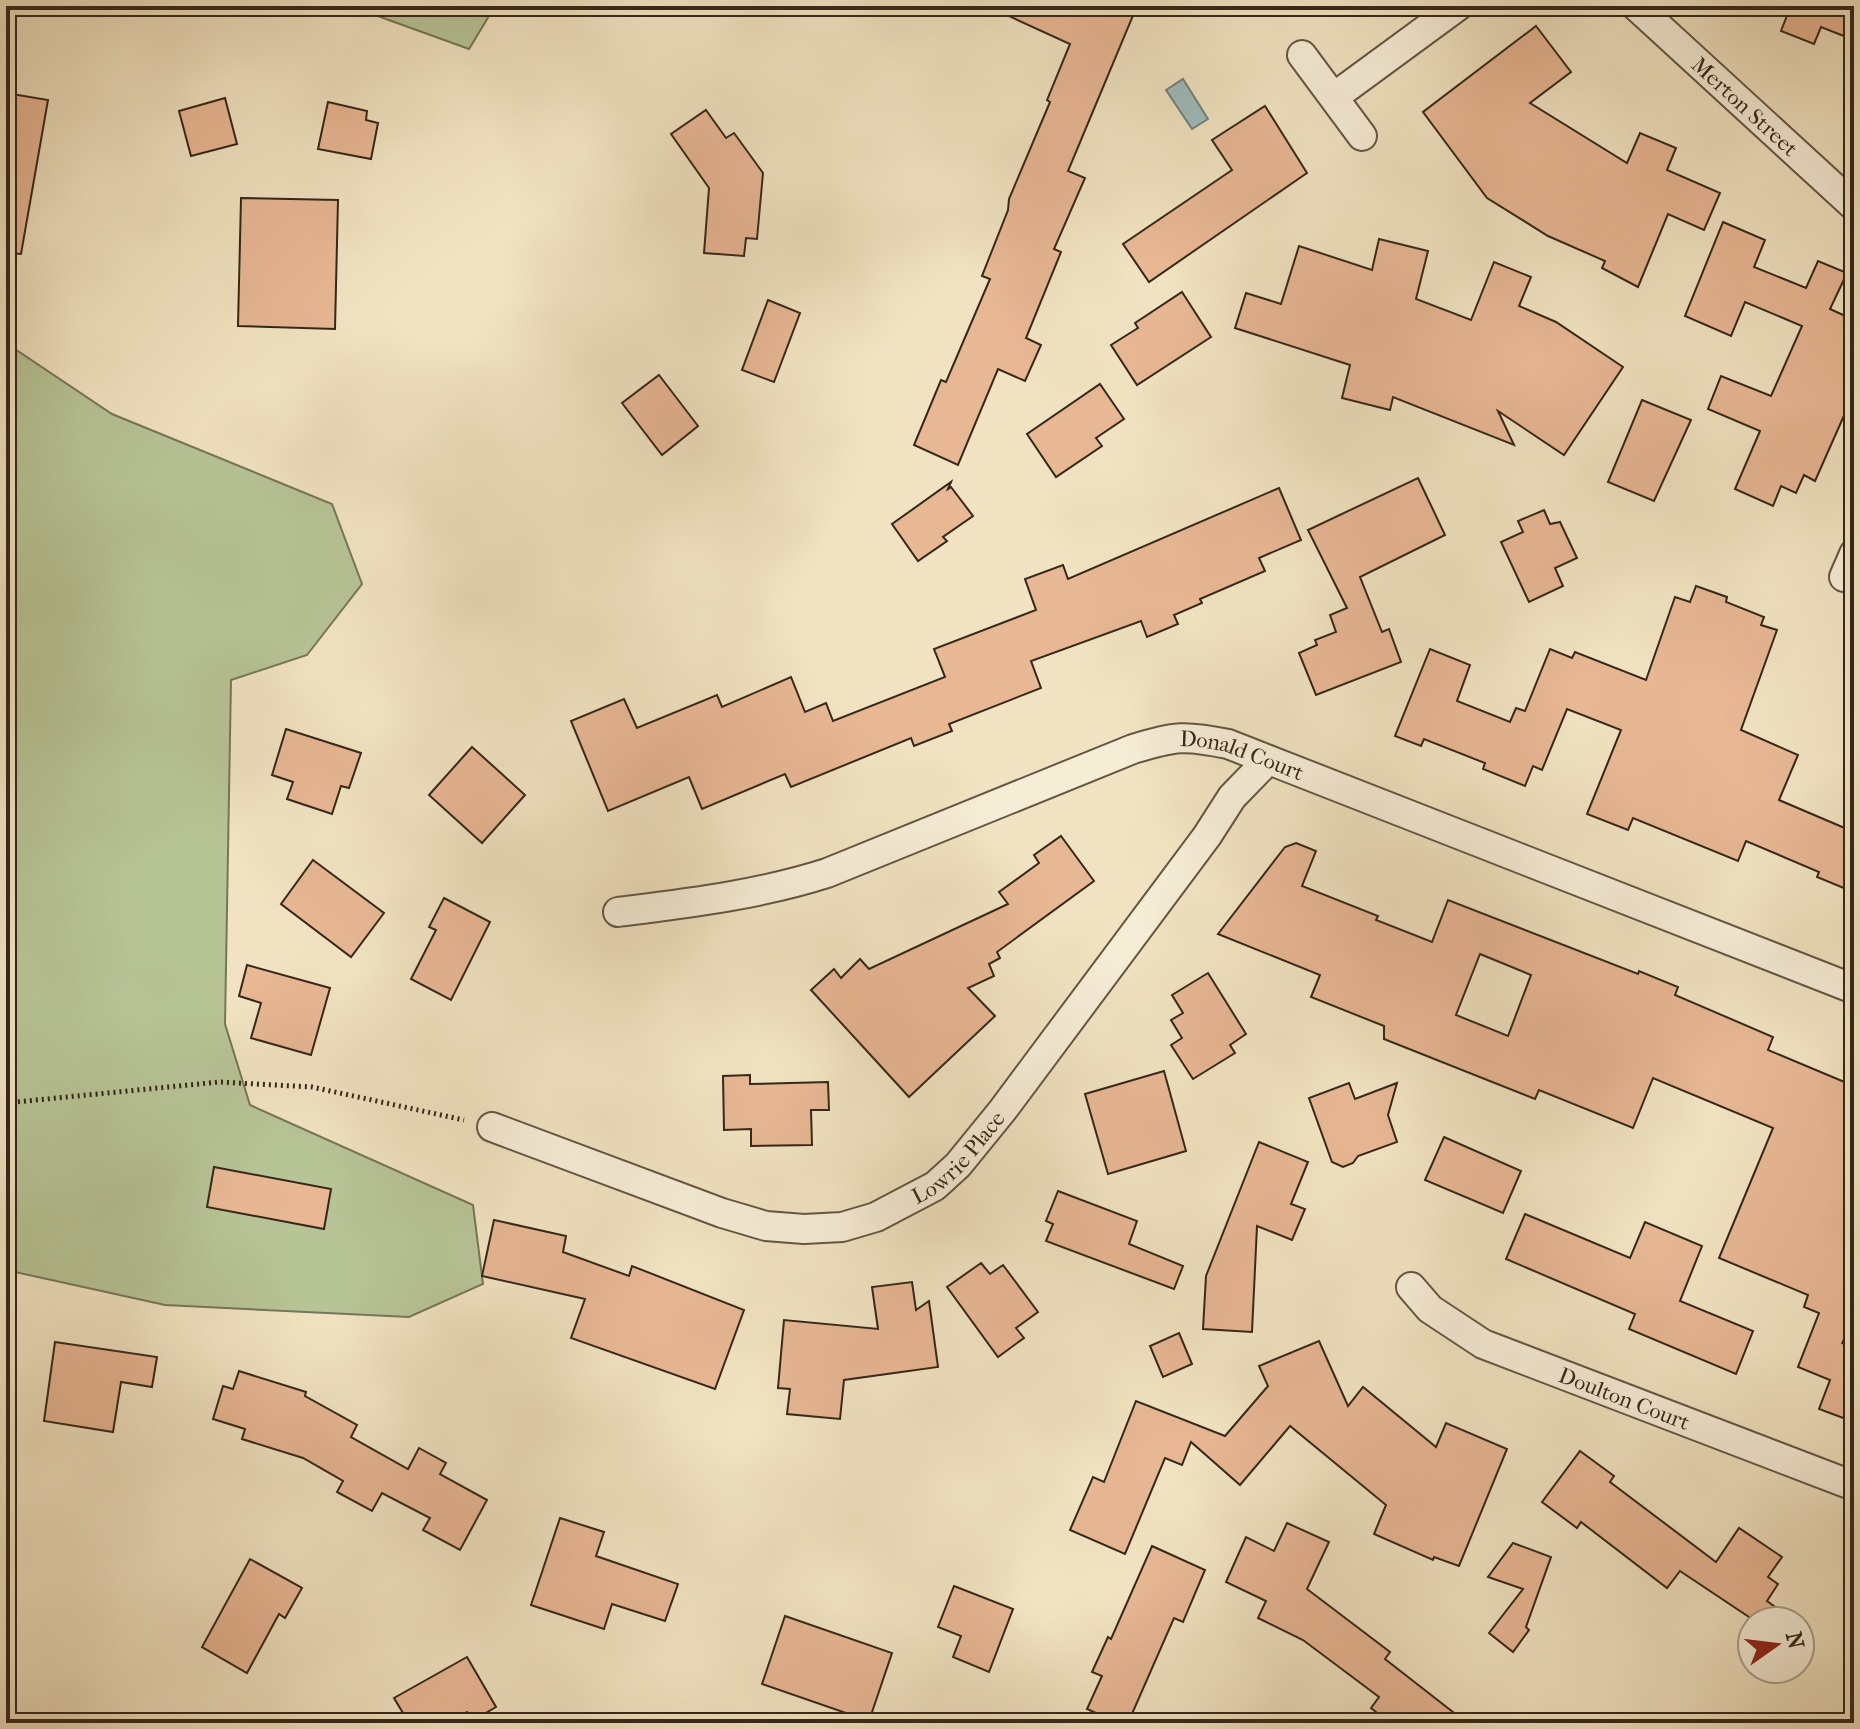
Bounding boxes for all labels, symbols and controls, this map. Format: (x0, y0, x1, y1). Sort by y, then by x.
street label: Merton Street (1686, 52, 1803, 162)
street label: Donald Court (1180, 726, 1308, 786)
street label: Lowrie Place (908, 1106, 1011, 1210)
street label: Doulton Court (1555, 1362, 1693, 1436)
north arrow (1736, 1605, 1816, 1685)
text: N (1780, 1629, 1809, 1652)

